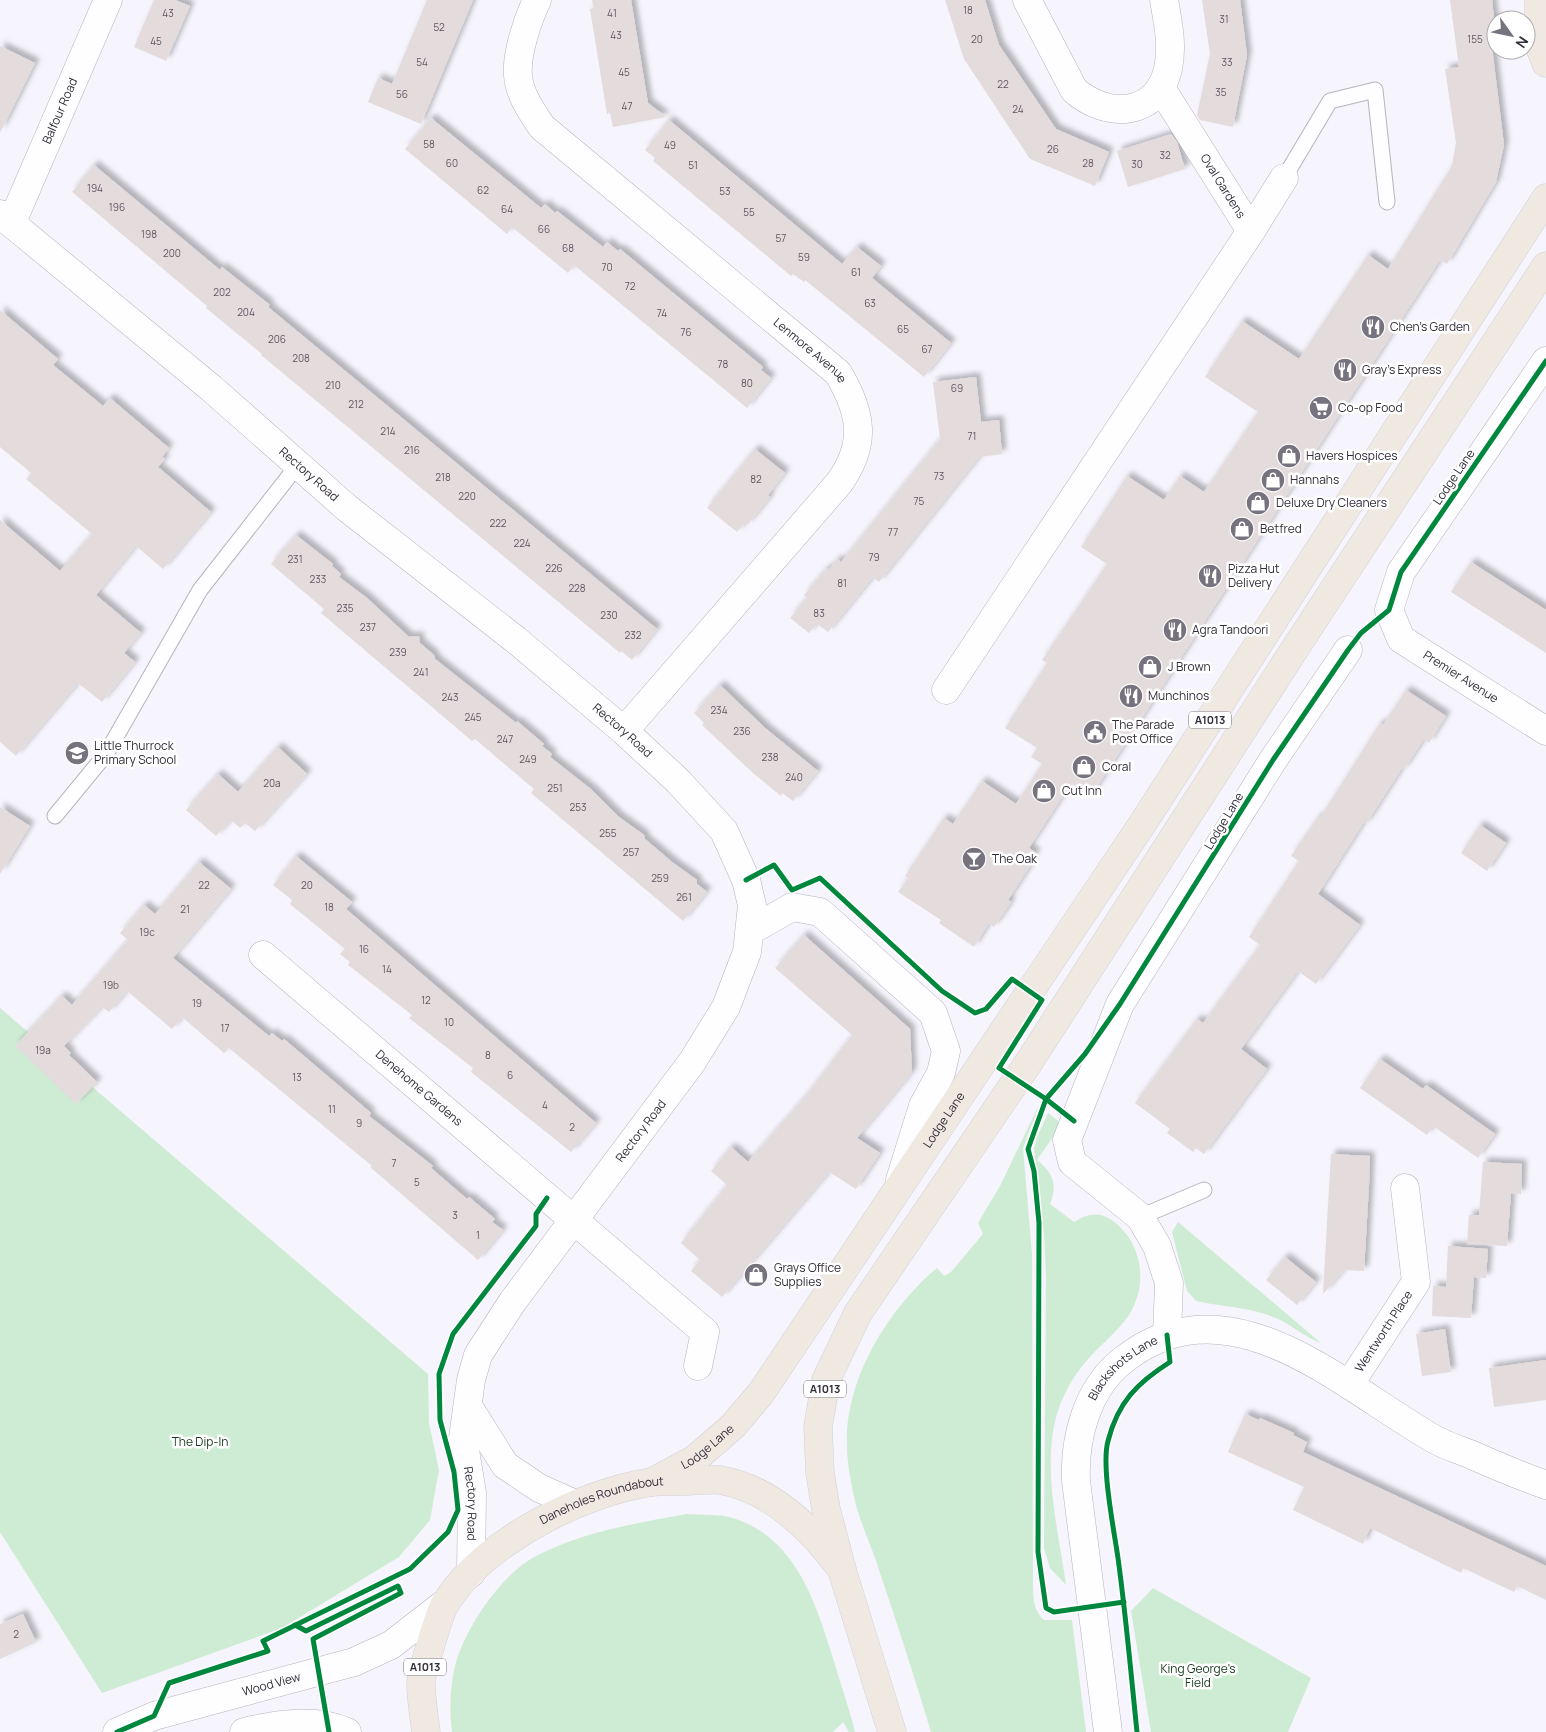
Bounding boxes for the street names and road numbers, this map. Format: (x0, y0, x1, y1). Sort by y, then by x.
street label: Balfour Road (38, 75, 81, 146)
street label: Oval Gardens (1197, 150, 1250, 221)
street label: Lenmore Avenue (770, 314, 851, 386)
street label: Rectory Road (276, 443, 343, 505)
street label: Lodge Lane (1429, 446, 1478, 508)
street label: Premier Avenue (1420, 646, 1502, 707)
street label: Rectory Road (589, 699, 656, 761)
road number: A1013 (1189, 712, 1231, 728)
street label: Lodge Lane (1200, 789, 1247, 852)
street label: Denehome Gardens (372, 1046, 467, 1130)
street label: Lodge Lane (919, 1088, 968, 1151)
street label: Rectory Road (611, 1096, 670, 1165)
street label: Wentworth Place (1351, 1287, 1416, 1375)
street label: Blackshots Lane (1084, 1331, 1160, 1403)
road number: A1013 (804, 1380, 846, 1398)
street label: Lodge Lane (678, 1420, 737, 1473)
street label: Rectory Road (460, 1465, 481, 1541)
street label: Daneholes Roundabout (536, 1472, 664, 1528)
road number: A1013 (404, 1658, 446, 1675)
street label: Wood View (240, 1668, 303, 1700)

